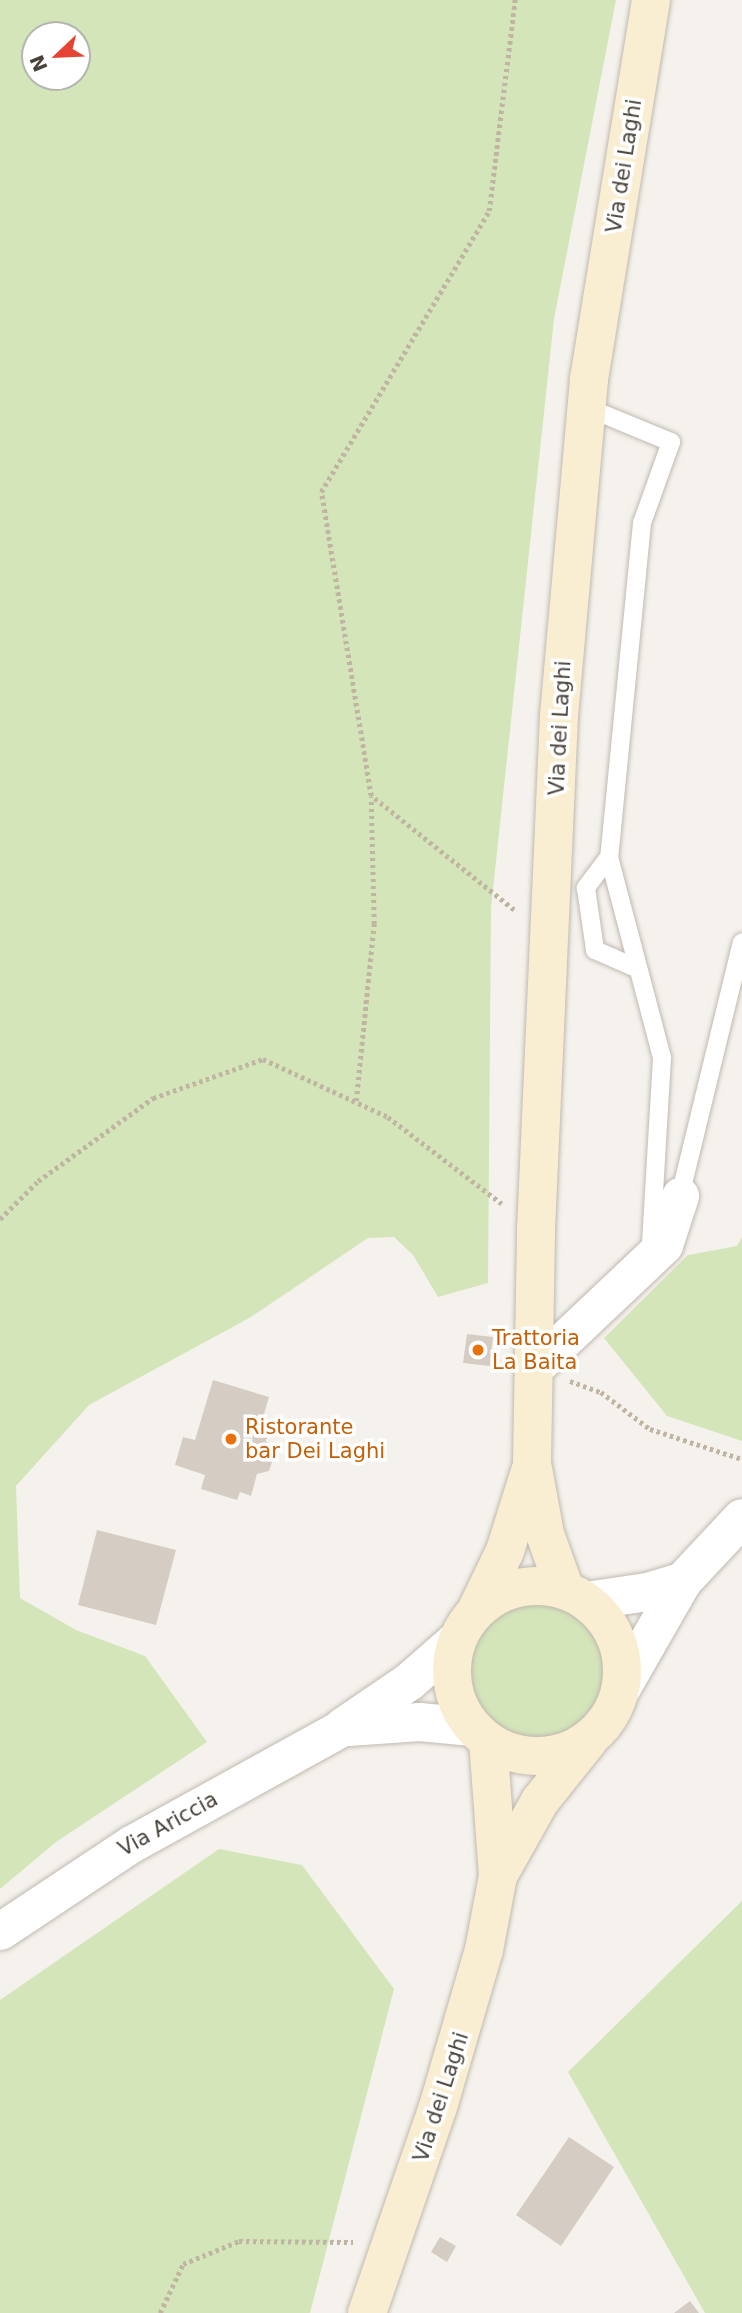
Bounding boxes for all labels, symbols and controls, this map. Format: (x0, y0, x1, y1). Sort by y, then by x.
north arrow (21, 21, 91, 91)
text: N (25, 52, 52, 75)
street label: Via dei Laghi (601, 97, 647, 235)
street label: Via dei Laghi (544, 660, 576, 796)
place label: Trattoria La Baita (492, 1325, 580, 1375)
marker: Trattoria La Baita (470, 1342, 486, 1358)
place label: Ristorante bar Dei Laghi (245, 1414, 385, 1464)
marker: Ristorante bar Dei Laghi (223, 1431, 239, 1447)
street label: Via Ariccia (114, 1786, 222, 1862)
street label: Via dei Laghi (408, 2029, 474, 2165)

